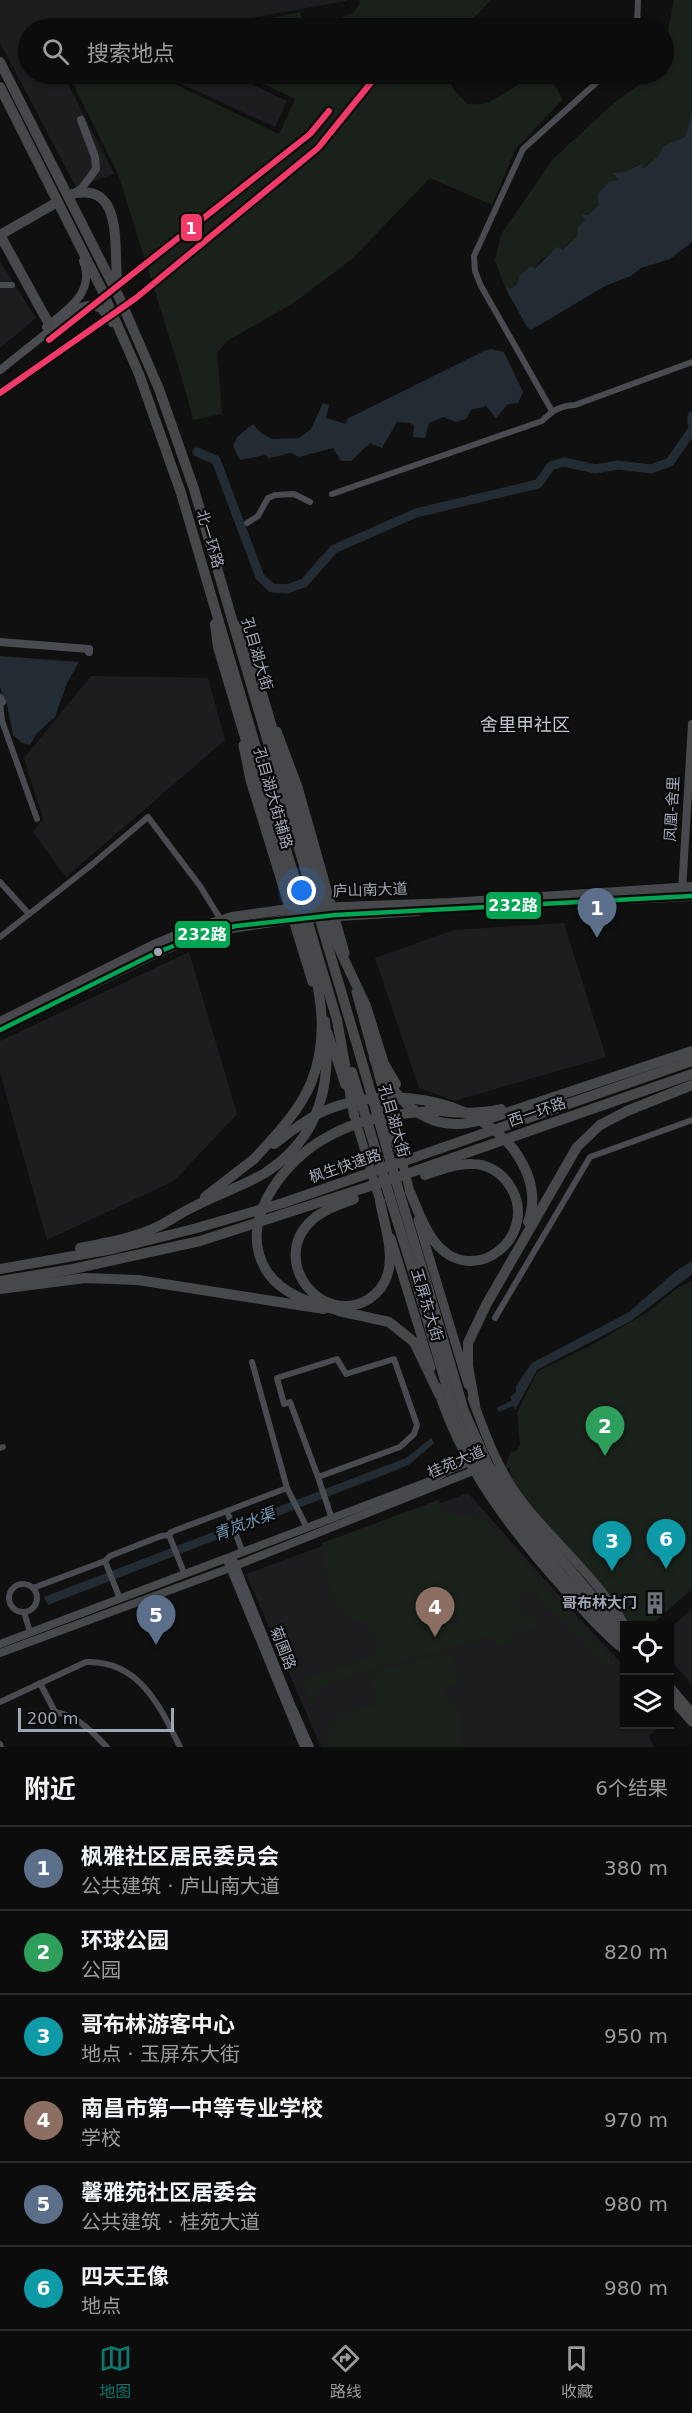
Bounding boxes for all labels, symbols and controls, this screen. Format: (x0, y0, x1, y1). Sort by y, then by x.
search box (18, 18, 674, 84)
icon: search (39, 35, 72, 68)
text: 搜索地点 (87, 41, 175, 66)
line badge: 1 (180, 213, 203, 242)
text: 1 (185, 219, 197, 238)
street label: 北一环路 (193, 508, 227, 570)
street label: 孔目湖大街 (238, 615, 276, 693)
district label: 舍里甲社区 (480, 714, 570, 735)
street label: 孔目湖大街辅路 (250, 745, 296, 851)
street label: 凤凰-舍里 (661, 776, 683, 842)
your location (287, 876, 316, 905)
street label: 庐山南大道 (332, 880, 408, 900)
pin: 1 (578, 888, 616, 938)
line badge: 232路 (485, 891, 542, 920)
text: 232路 (488, 896, 538, 915)
line badge: 232路 (174, 920, 231, 949)
text: 232路 (177, 925, 227, 944)
unlabelled marker (152, 946, 164, 958)
street label: 孔目湖大街 (375, 1082, 413, 1160)
street label: 西一环路 (506, 1094, 568, 1130)
street label: 枫生快速路 (307, 1145, 383, 1187)
street label: 玉屏东大街 (407, 1266, 447, 1344)
pin: 2 (586, 1406, 624, 1456)
street label: 桂苑大道 (425, 1442, 487, 1482)
water label: 青岚水渠 (211, 1503, 279, 1544)
pin: 6 (646, 1520, 686, 1569)
pin: 3 (592, 1522, 632, 1571)
pin: 4 (416, 1588, 454, 1637)
building icon: 哥布林大门 (642, 1590, 668, 1616)
place label: 哥布林大门 (562, 1594, 637, 1612)
pin: 5 (136, 1596, 176, 1645)
map controls (620, 1621, 674, 1729)
button: locate (620, 1621, 674, 1675)
street label: 菊圃路 (267, 1624, 299, 1672)
button: layers (620, 1675, 674, 1729)
scale bar (18, 1705, 174, 1732)
text: 200 m (27, 1709, 78, 1728)
text: 附近 (24, 1774, 76, 1804)
text: 6个结果 (595, 1776, 668, 1800)
text: 枫雅社区居民委员会 (81, 1844, 279, 1869)
text: 1 (37, 1856, 50, 1880)
text: 380 m (604, 1856, 668, 1880)
text: 公共建筑 · 庐山南大道 (81, 1874, 280, 1898)
text: 环球公园 (81, 1928, 169, 1953)
text: 2 (37, 1940, 50, 1964)
text: 820 m (604, 1940, 668, 1964)
text: 公园 (81, 1958, 121, 1982)
text: 哥布林游客中心 (81, 2012, 235, 2037)
text: 3 (37, 2024, 50, 2048)
text: 950 m (604, 2024, 668, 2048)
text: 地点 · 玉屏东大街 (81, 2042, 240, 2066)
text: 南昌市第一中等专业学校 (81, 2096, 323, 2121)
text: 4 (37, 2108, 50, 2132)
text: 970 m (604, 2108, 668, 2132)
text: 学校 (81, 2126, 121, 2150)
text: 馨雅苑社区居委会 (81, 2180, 257, 2205)
text: 5 (37, 2192, 50, 2216)
text: 980 m (604, 2192, 668, 2216)
text: 公共建筑 · 桂苑大道 (81, 2210, 260, 2234)
text: 四天王像 (81, 2264, 169, 2289)
text: 6 (37, 2276, 50, 2300)
text: 980 m (604, 2276, 668, 2300)
text: 地点 (81, 2294, 121, 2318)
tab: 地图 (99, 2342, 132, 2402)
tab: 路线 (329, 2342, 362, 2402)
tab: 收藏 (560, 2342, 593, 2402)

